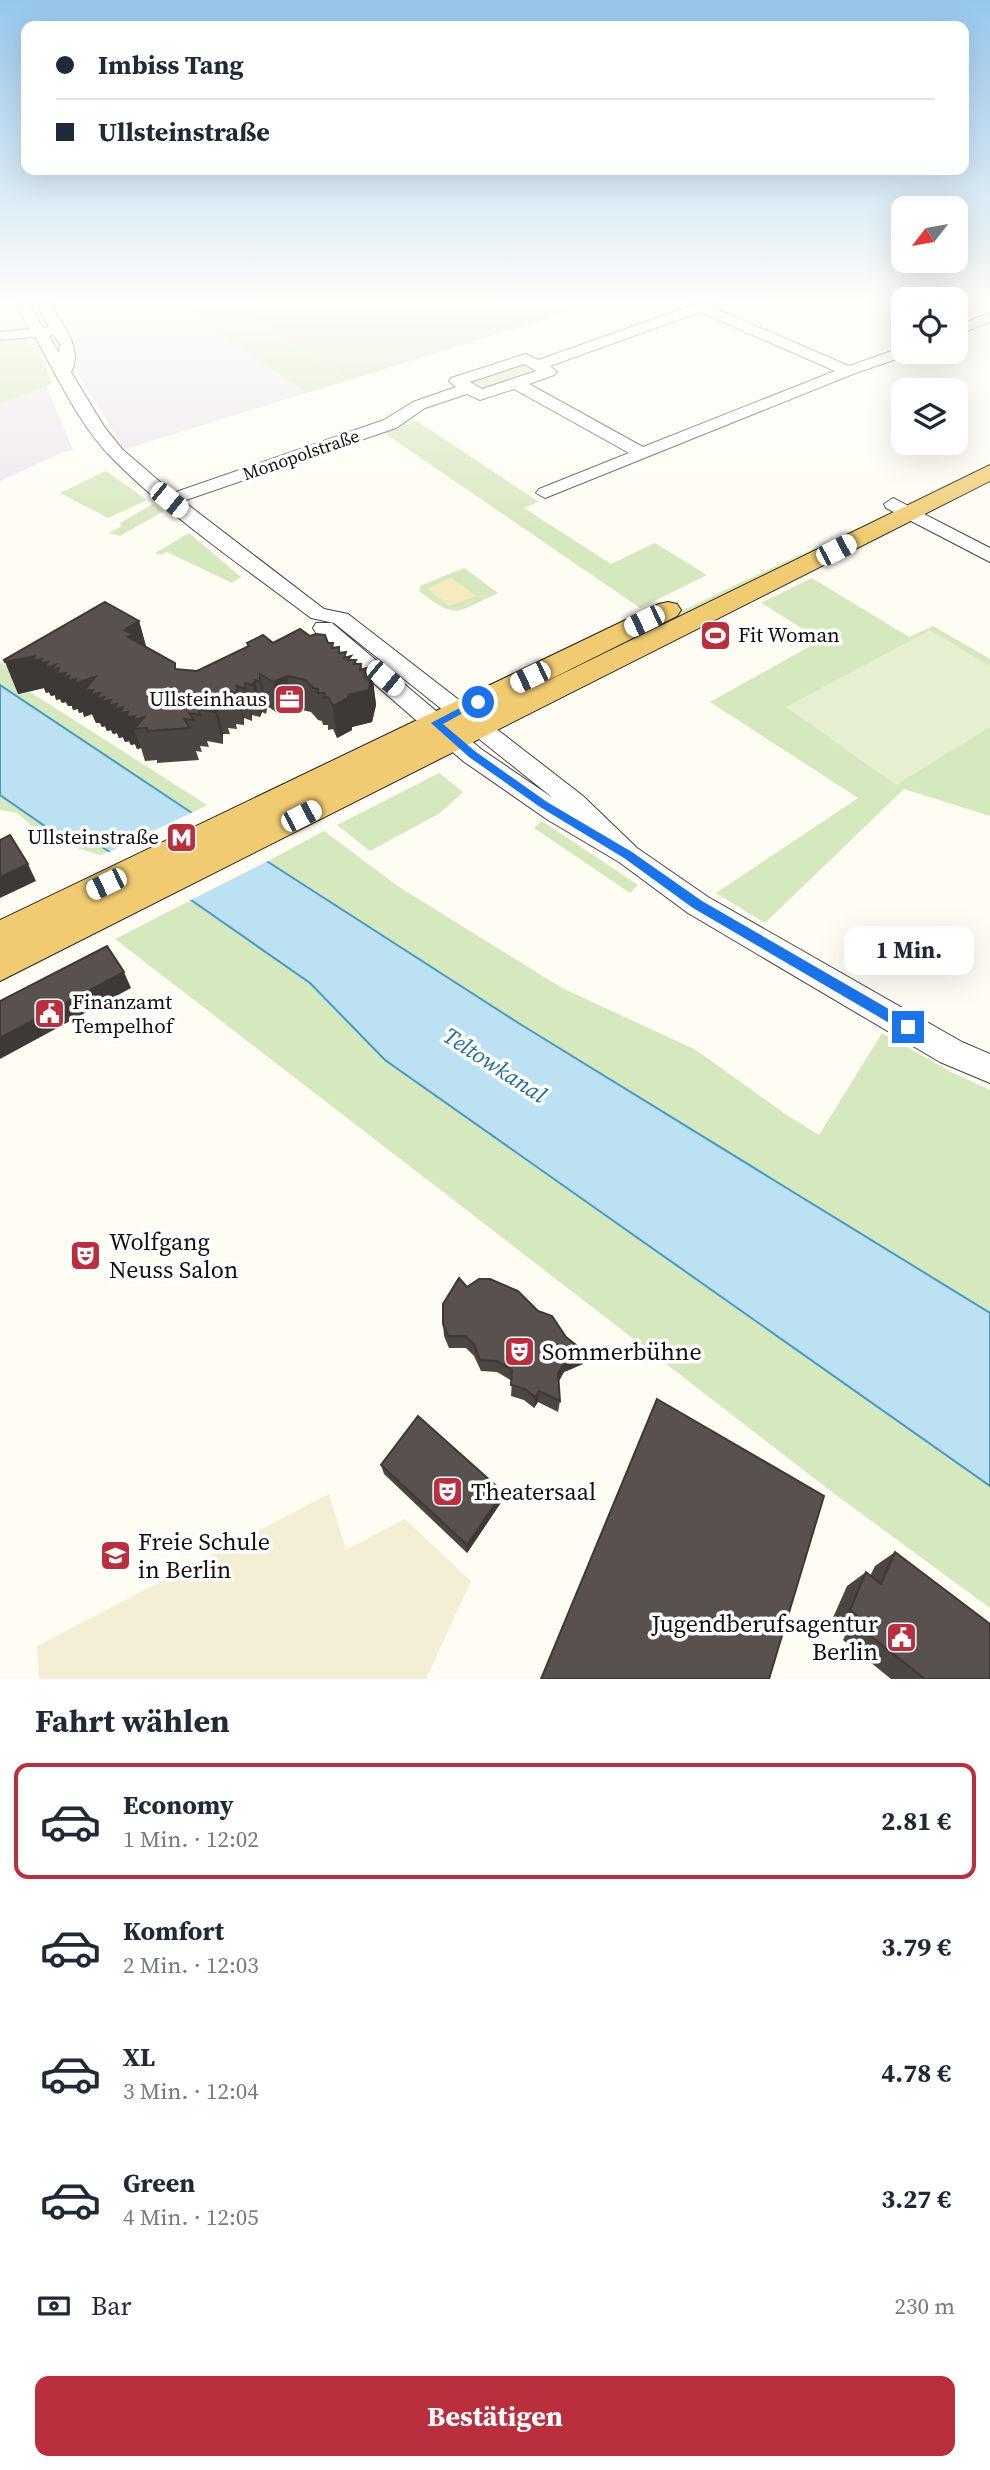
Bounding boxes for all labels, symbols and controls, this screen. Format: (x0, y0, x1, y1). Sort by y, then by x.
text: Imbiss Tang (98, 47, 244, 83)
text: Ullsteinstraße (98, 114, 270, 150)
north arrow (891, 196, 968, 273)
map controls (891, 196, 968, 455)
button: locate (891, 287, 968, 364)
button: layers (891, 378, 968, 455)
street label: Monopolstraße (239, 423, 363, 486)
car (147, 479, 192, 521)
car (813, 531, 860, 569)
car (621, 602, 668, 640)
sports icon: Fit Woman (698, 618, 732, 652)
place label: Fit Woman (738, 620, 840, 649)
car (363, 656, 408, 700)
car (507, 658, 554, 696)
office icon: Ullsteinhaus (273, 682, 307, 716)
place label: Ullsteinhaus (149, 684, 267, 713)
route start (462, 686, 494, 718)
car (278, 797, 325, 835)
metro station icon: Ullsteinstraße (165, 820, 199, 854)
place label: Ullsteinstraße (27, 822, 159, 851)
car (83, 865, 130, 903)
callout: 1 Min. (843, 926, 973, 974)
text: 1 Min. (876, 934, 942, 966)
place label: Finanzamt Tempelhof (72, 987, 175, 1040)
public building icon: Finanzamt Tempelhof (32, 997, 66, 1031)
route end (892, 1011, 924, 1043)
water label: Teltowkanal (437, 1020, 553, 1111)
place label: Wolfgang Neuss Salon (109, 1225, 238, 1286)
theatre icon: Wolfgang Neuss Salon (69, 1239, 103, 1273)
theatre icon: Sommerbühne (502, 1335, 536, 1369)
place label: Sommerbühne (542, 1335, 702, 1368)
theatre icon: Theatersaal (431, 1475, 465, 1509)
place label: Theatersaal (471, 1475, 596, 1508)
place label: Freie Schule in Berlin (138, 1525, 270, 1586)
school or university icon: Freie Schule in Berlin (98, 1539, 132, 1573)
place label: Jugendberufsagentur Berlin (650, 1607, 878, 1668)
public building icon: Jugendberufsagentur Berlin (884, 1621, 918, 1655)
text: Fahrt wählen (35, 1699, 230, 1743)
text: Economy (123, 1787, 234, 1823)
icon: car (39, 1790, 102, 1853)
text: 2.81 € (881, 1803, 951, 1839)
text: 1 Min. · 12:02 (123, 1823, 259, 1855)
text: Komfort (123, 1913, 224, 1949)
icon: car (39, 1916, 102, 1979)
text: 3.79 € (881, 1929, 951, 1965)
text: 2 Min. · 12:03 (123, 1949, 259, 1981)
text: XL (123, 2039, 155, 2075)
icon: car (39, 2042, 102, 2105)
text: 4.78 € (881, 2055, 951, 2091)
text: 3 Min. · 12:04 (123, 2075, 259, 2107)
text: Green (123, 2165, 195, 2201)
icon: car (39, 2168, 102, 2231)
text: 3.27 € (881, 2181, 951, 2217)
text: 4 Min. · 12:05 (123, 2201, 259, 2233)
icon: cash (35, 2287, 73, 2325)
text: Bar (91, 2288, 131, 2324)
text: 230 m (894, 2290, 955, 2322)
button: Bestätigen (35, 2376, 955, 2456)

